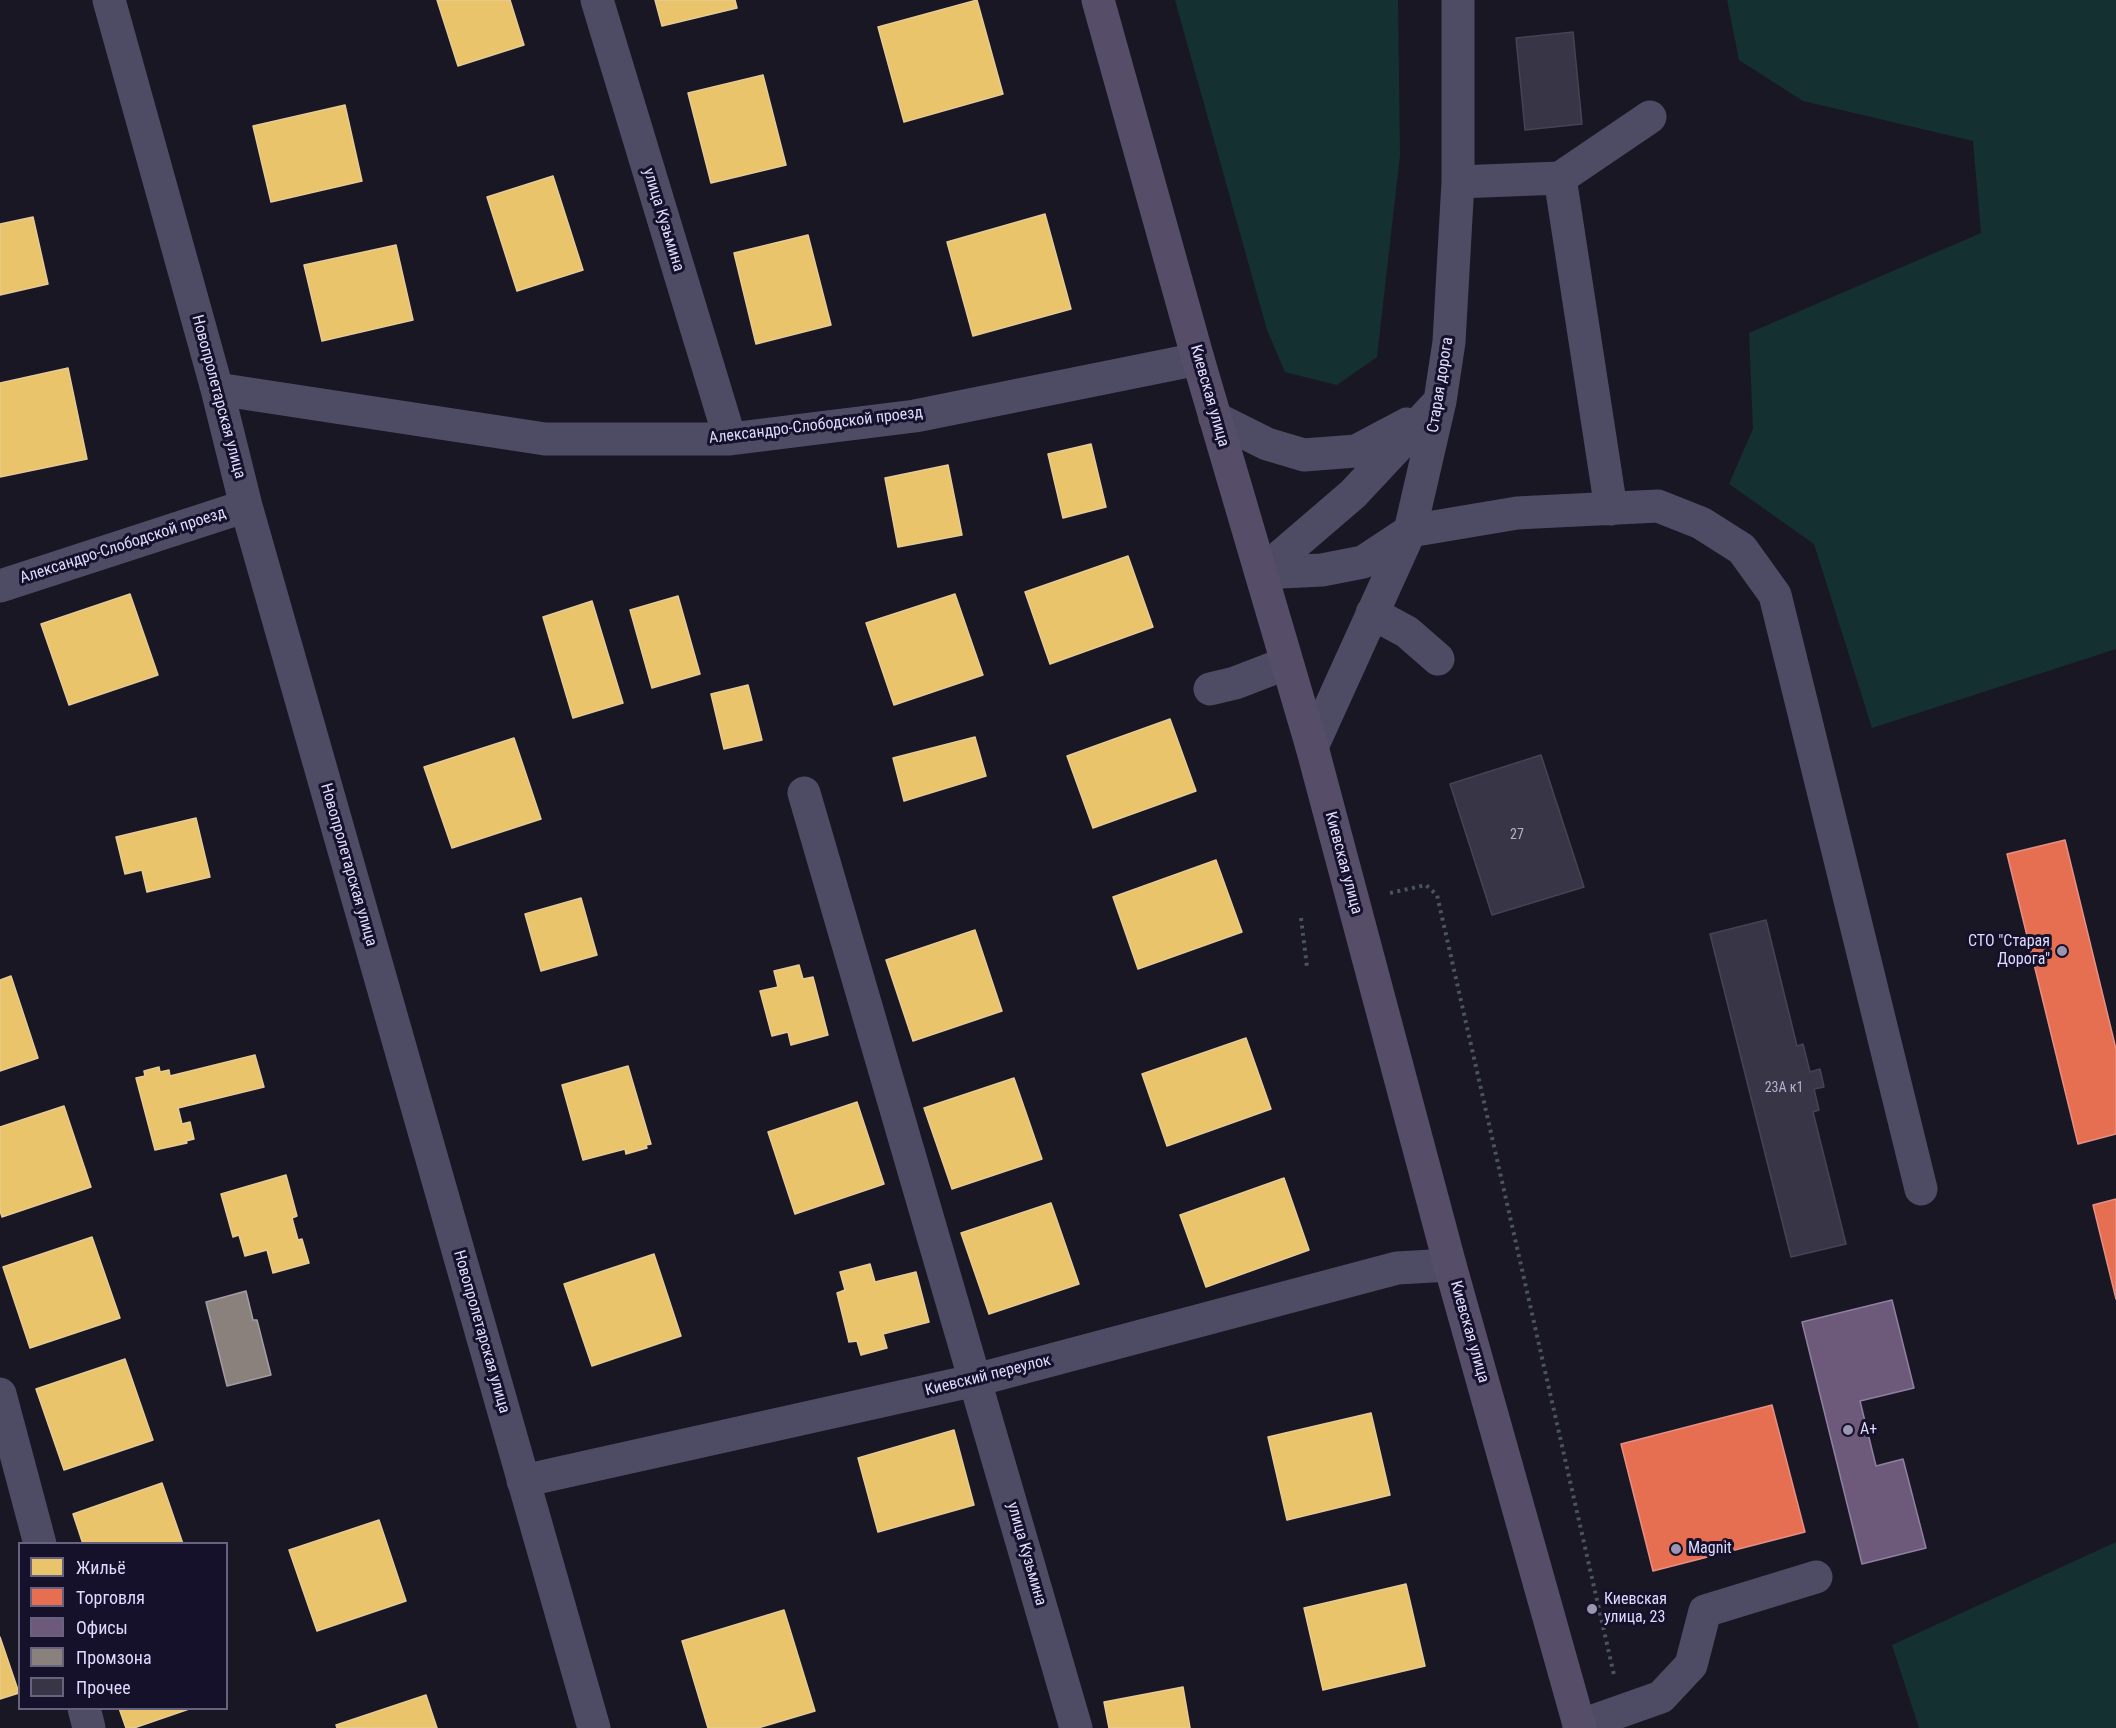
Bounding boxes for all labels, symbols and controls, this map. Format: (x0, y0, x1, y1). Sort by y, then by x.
street label: улица Кузьмина (638, 166, 688, 274)
street label: Новопролетарская улица (187, 313, 249, 481)
street label: Старая дорога (1424, 336, 1458, 434)
street label: Киевская улица (1185, 343, 1233, 449)
street label: Александро-Слободской проезд (708, 403, 924, 449)
street label: Александро-Слободской проезд (18, 504, 228, 588)
street label: Новопролетарская улица (316, 781, 380, 949)
street label: Киевская улица (1320, 810, 1366, 916)
house number: 27 (1510, 827, 1524, 843)
place label: СТО "Старая Дорога" (1968, 932, 2050, 970)
marker: СТО "Старая Дорога" (2055, 944, 2069, 958)
house number: 23А к1 (1765, 1080, 1803, 1096)
street label: Новопролетарская улица (449, 1248, 513, 1416)
street label: Киевская улица (1445, 1279, 1493, 1385)
street label: Киевский переулок (923, 1351, 1053, 1401)
place label: А+ (1860, 1420, 1877, 1440)
marker: А+ (1841, 1423, 1855, 1437)
street label: улица Кузьмина (1002, 1500, 1050, 1608)
place label: Magnit (1688, 1539, 1732, 1559)
legend (18, 1542, 228, 1710)
marker: Magnit (1669, 1542, 1683, 1556)
text: Жильё (76, 1557, 126, 1578)
text: Торговля (76, 1587, 145, 1608)
place label: Киевская улица, 23 (1604, 1590, 1667, 1628)
marker: Киевская улица, 23 (1585, 1602, 1599, 1616)
text: Офисы (76, 1617, 128, 1638)
text: Промзона (76, 1647, 152, 1668)
text: Прочее (76, 1677, 131, 1698)

